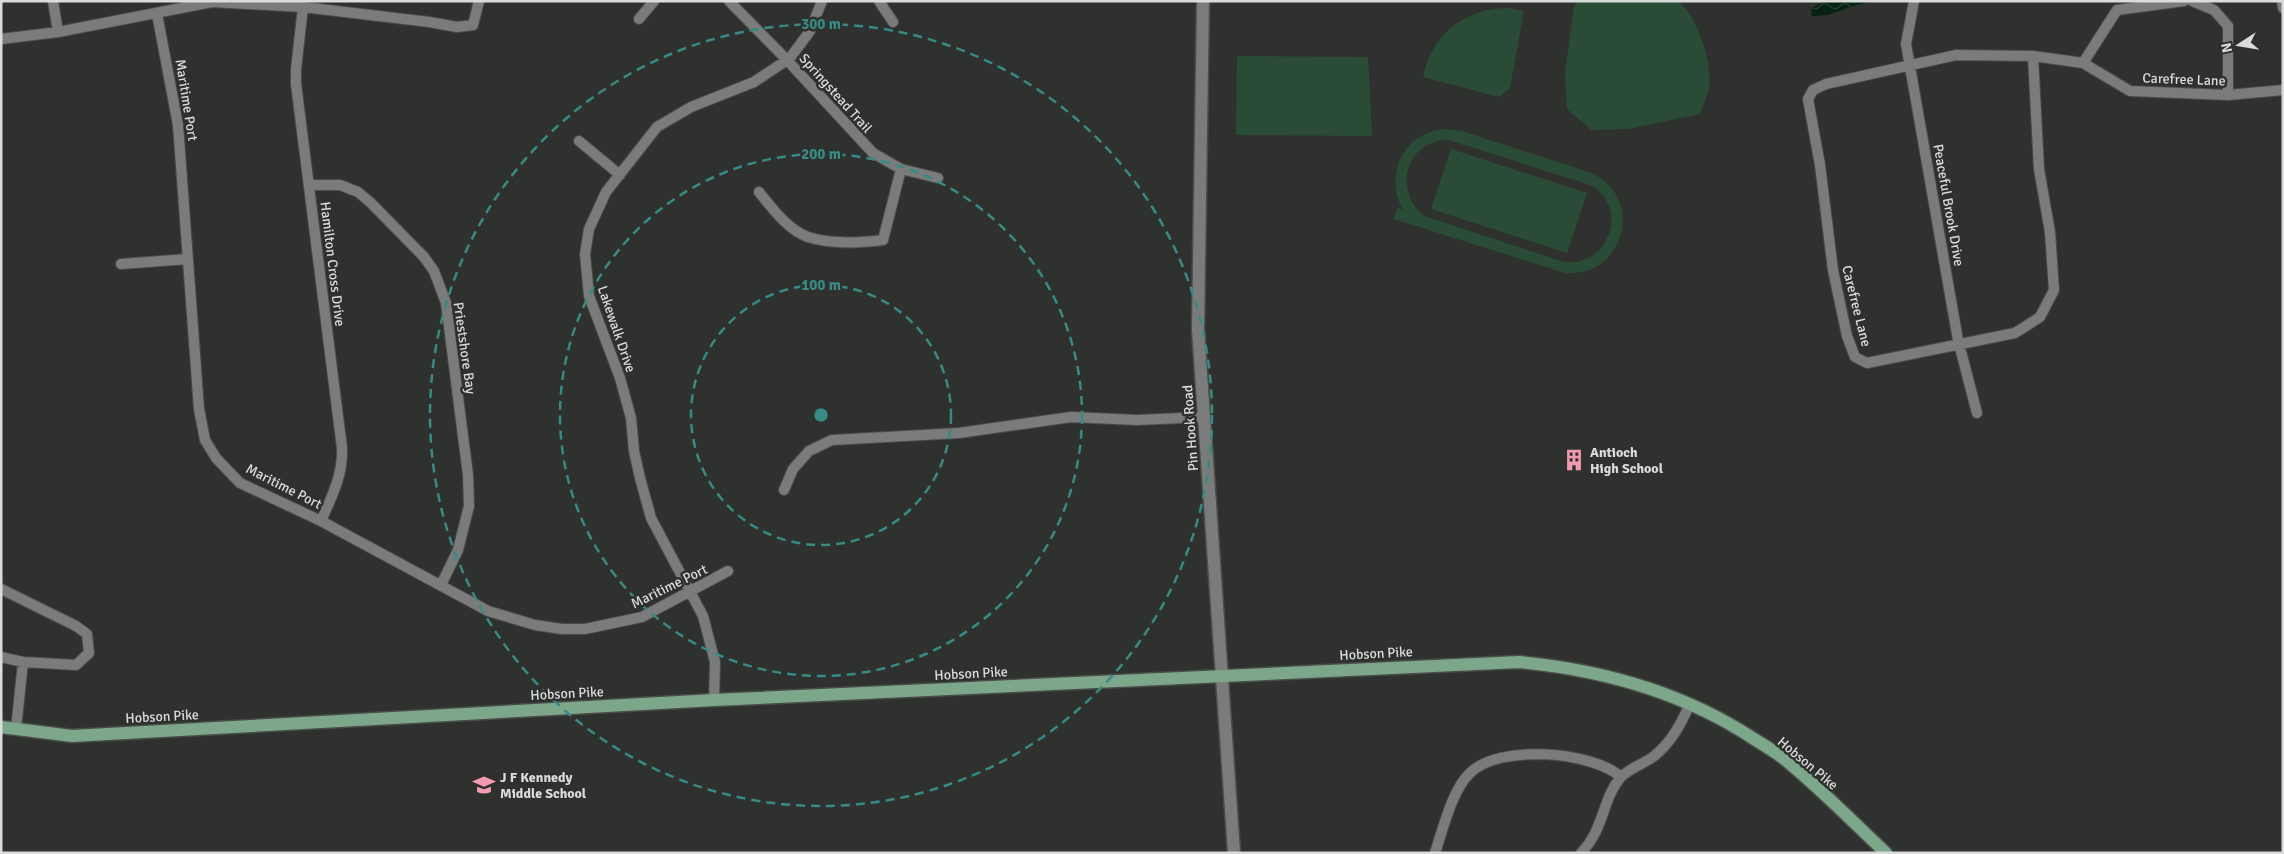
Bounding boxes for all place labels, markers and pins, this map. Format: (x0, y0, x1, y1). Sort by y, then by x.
centre of rings (812, 406, 830, 424)
place label: Antioch High School (1590, 444, 1664, 477)
building icon: Antioch High School (1561, 447, 1587, 473)
place label: J F Kennedy Middle School (500, 769, 587, 802)
school or university icon: J F Kennedy Middle School (471, 772, 497, 798)

